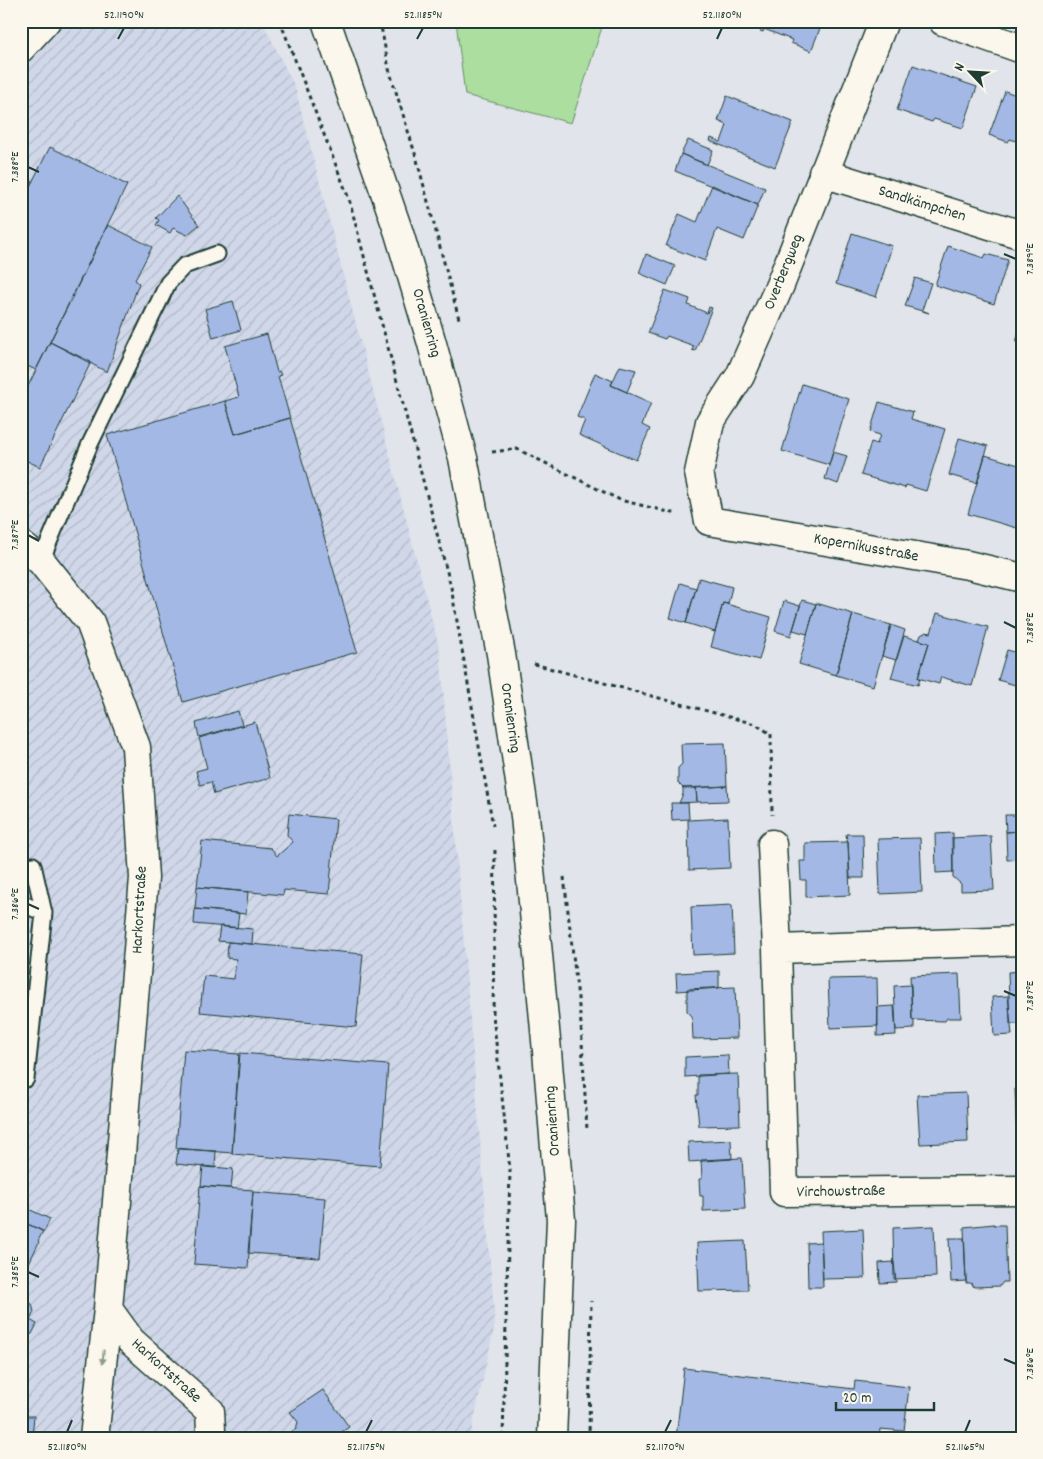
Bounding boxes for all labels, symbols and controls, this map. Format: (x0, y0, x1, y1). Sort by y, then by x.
text: 52.1190°N (104, 7, 144, 24)
text: 52.1185°N (404, 7, 442, 24)
text: 52.1180°N (702, 7, 742, 24)
north arrow (946, 48, 996, 98)
text: N (950, 60, 971, 75)
text: 7.388°E (7, 151, 24, 182)
street label: Sandkämpchen (875, 180, 969, 228)
street label: Overbergweg (758, 231, 810, 313)
text: 7.389°E (1022, 243, 1039, 275)
street label: Oranienring (405, 286, 447, 360)
text: 7.387°E (7, 519, 24, 550)
street label: Kopernikusstraße (812, 527, 920, 569)
text: 7.388°E (1022, 612, 1039, 643)
street label: Oranienring (494, 681, 526, 755)
street label: Harkortstraße (126, 866, 154, 954)
text: 7.386°E (7, 888, 24, 920)
text: 7.387°E (1022, 980, 1039, 1011)
street label: Oranienring (539, 1085, 567, 1157)
street label: Virchowstraße (797, 1180, 885, 1204)
text: 7.385°E (7, 1256, 24, 1288)
street label: Harkortstraße (126, 1333, 206, 1409)
text: 7.386°E (1022, 1348, 1039, 1380)
one-way arrow (99, 1349, 107, 1365)
scale bar (836, 1379, 933, 1411)
text: 20 m (843, 1388, 871, 1410)
text: 52.1180°N (47, 1439, 87, 1456)
text: 52.1175°N (347, 1439, 385, 1456)
text: 52.1170°N (646, 1439, 685, 1456)
text: 52.1165°N (945, 1439, 985, 1456)

